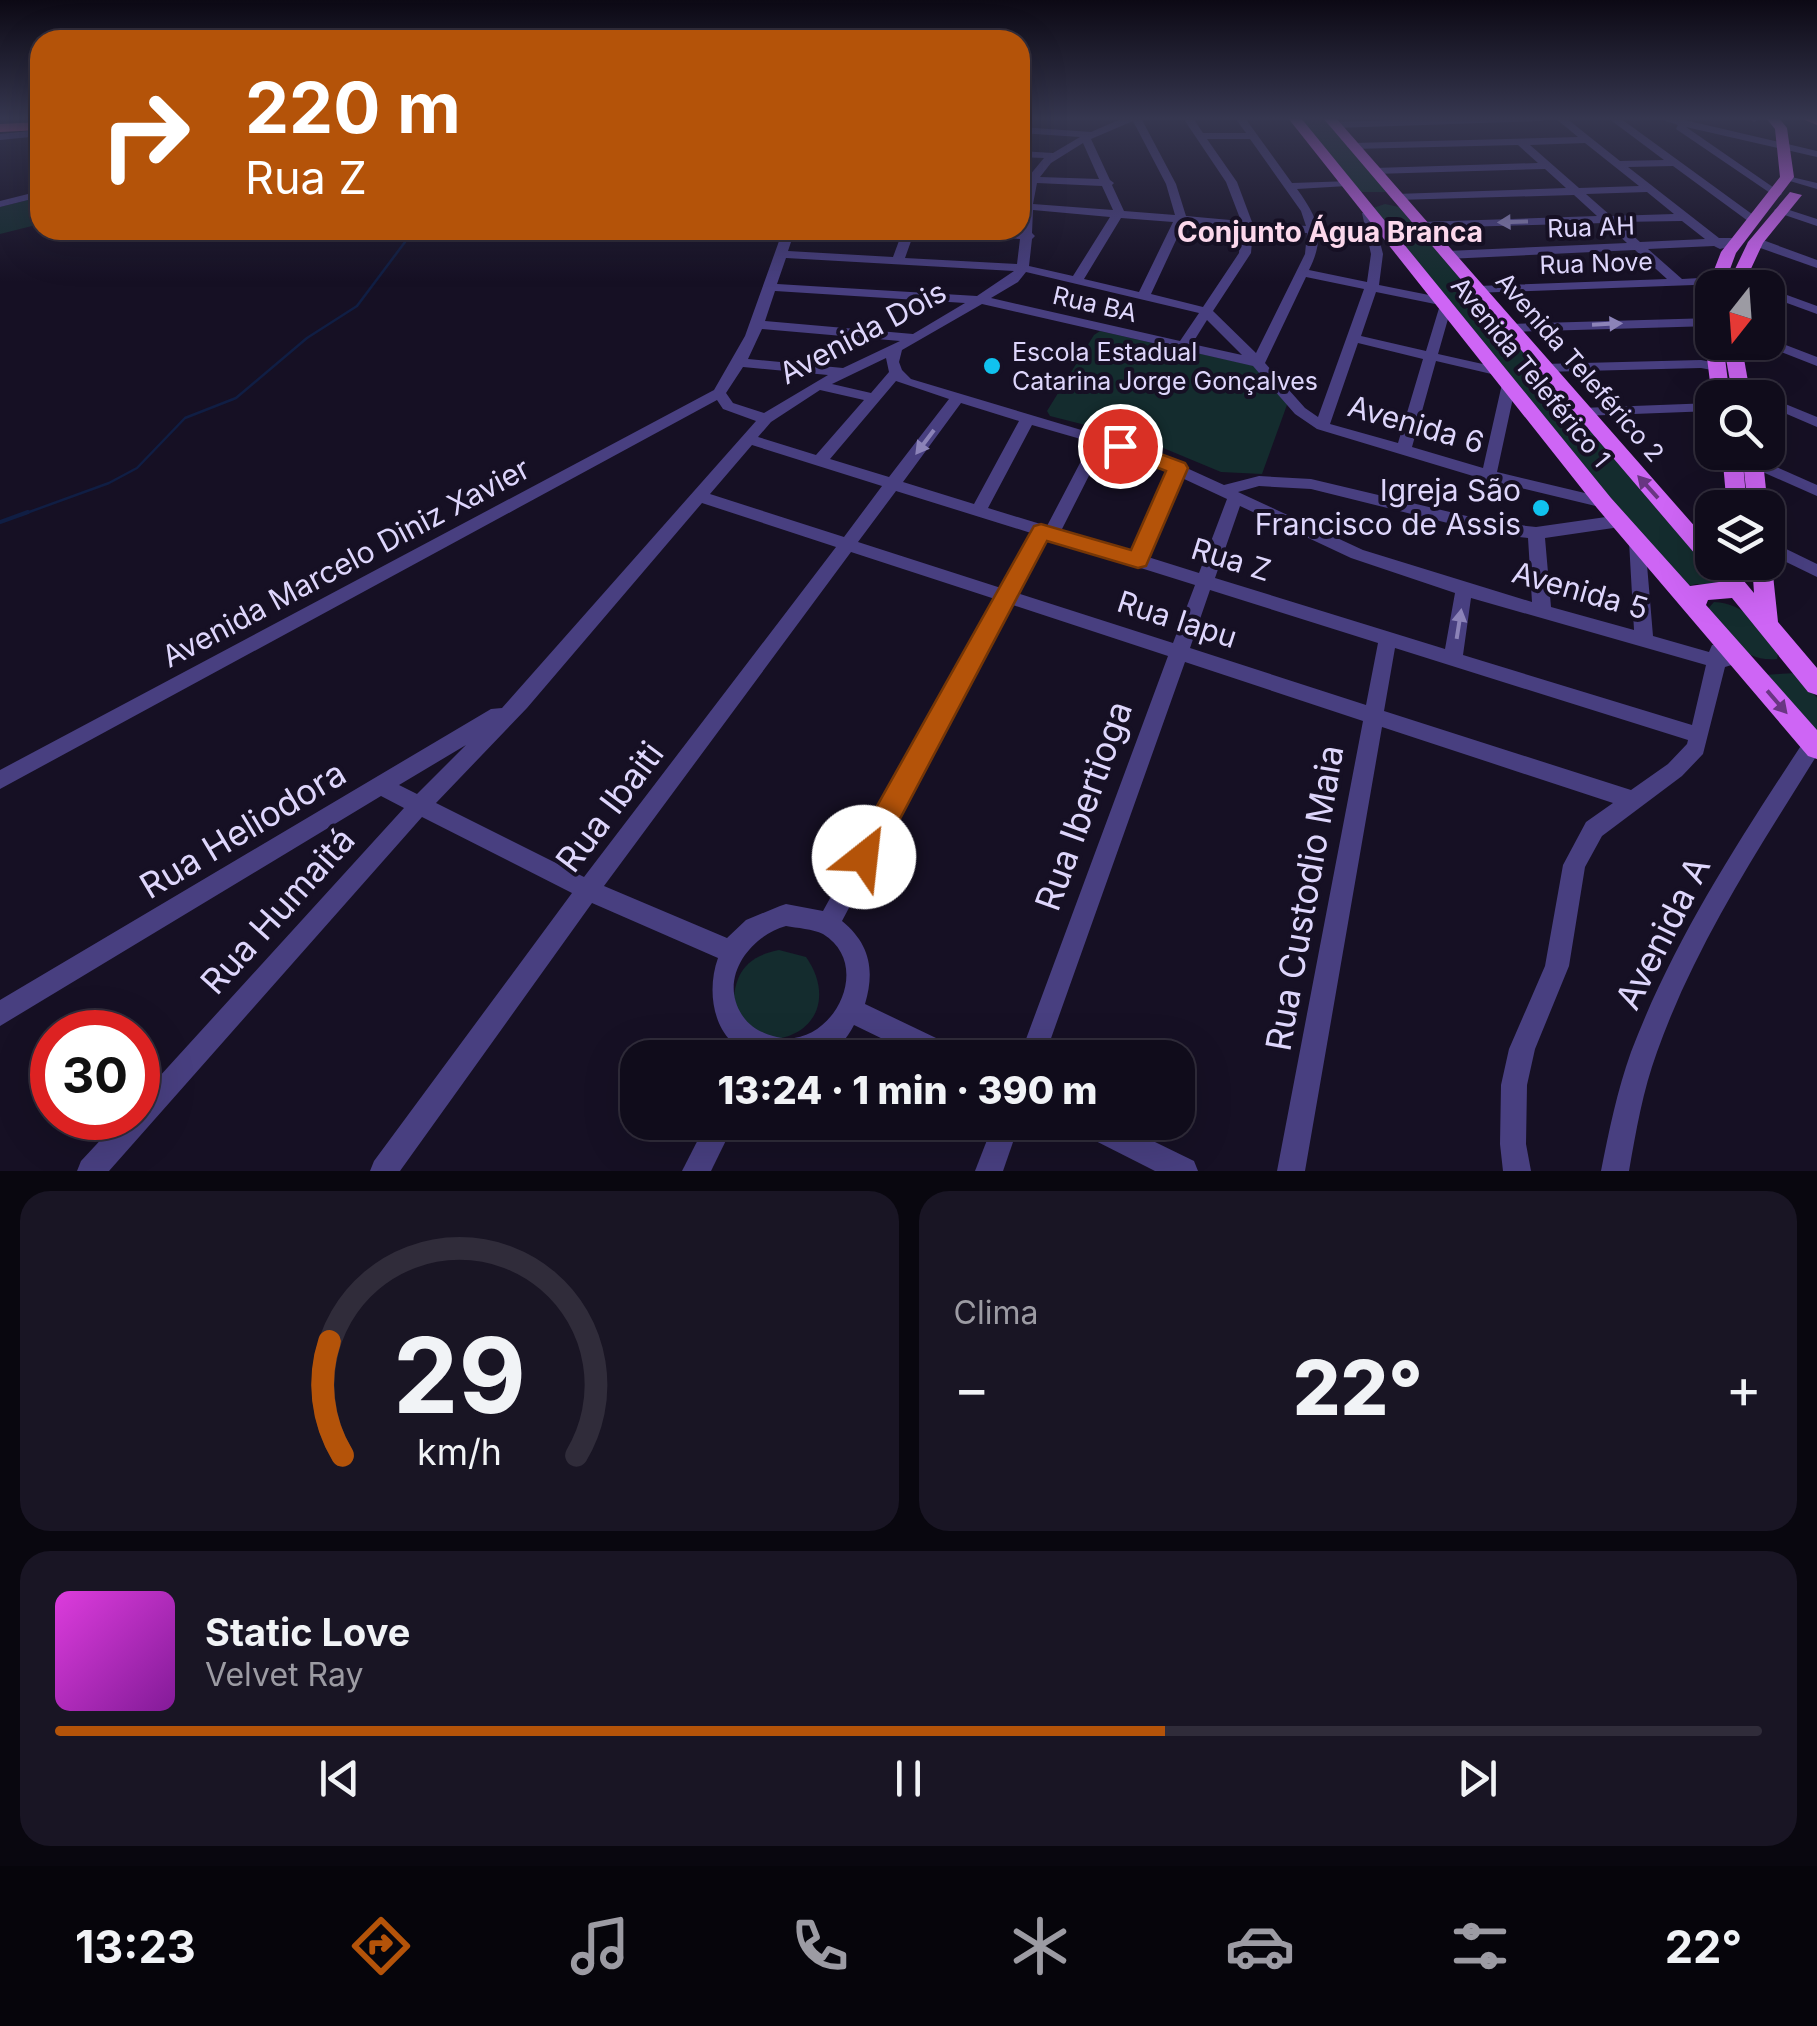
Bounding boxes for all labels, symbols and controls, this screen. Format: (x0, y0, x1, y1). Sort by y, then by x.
text: 220 m (245, 65, 461, 150)
icon: right (80, 70, 210, 200)
text: Rua Z (245, 150, 367, 205)
street label: Rua AH (1547, 210, 1635, 244)
district label: Conjunto Água Branca (1177, 214, 1483, 249)
one-way arrow (1497, 214, 1529, 230)
street label: Rua Nove (1539, 246, 1653, 280)
street label: Avenida Teleférico 2 (1490, 266, 1670, 468)
north arrow (1695, 270, 1785, 360)
map controls (1695, 270, 1785, 580)
street label: Avenida Teleférico 1 (1445, 271, 1617, 473)
street label: Avenida Dois (773, 273, 952, 391)
street label: Rua BA (1050, 280, 1140, 328)
one-way arrow (1592, 316, 1624, 332)
place label: Escola Estadual Catarina Jorge Gonçalves (1012, 337, 1318, 396)
marker: Escola Estadual Catarina Jorge Gonçalves (981, 355, 1003, 377)
button: search (1695, 380, 1785, 470)
street label: Avenida 6 (1344, 387, 1488, 461)
pin (1078, 404, 1163, 489)
icon: arrive (1093, 419, 1148, 474)
one-way arrow (915, 429, 935, 455)
street label: Avenida Marcelo Diniz Xavier (156, 450, 535, 675)
place label: Igreja São Francisco de Assis (1255, 472, 1521, 542)
one-way arrow (1637, 475, 1659, 500)
button: layers (1695, 490, 1785, 580)
marker: Igreja São Francisco de Assis (1530, 497, 1552, 519)
street label: Rua Z (1187, 530, 1275, 588)
street label: Avenida 5 (1508, 554, 1652, 627)
street label: Rua Iapu (1113, 583, 1242, 655)
one-way arrow (1451, 608, 1467, 639)
one-way arrow (1766, 690, 1788, 715)
street label: Rua Ibertioga (1026, 695, 1140, 916)
street label: Rua Ibaiti (547, 733, 672, 880)
street label: Rua Custodio Maia (1256, 742, 1352, 1054)
street label: Rua Heliodora (132, 751, 353, 907)
position arrow (812, 805, 916, 909)
street label: Rua Humaitá (192, 818, 363, 1002)
street label: Avenida A (1606, 849, 1718, 1016)
speed limit sign: 30 (30, 1010, 160, 1140)
text: 13:24 · 1 min · 390 m (717, 1067, 1098, 1113)
text: Clima (954, 1293, 1038, 1332)
text: 29 (393, 1312, 526, 1438)
text: 22° (1293, 1342, 1423, 1433)
text: − (954, 1355, 990, 1421)
text: + (1726, 1355, 1762, 1421)
text: km/h (417, 1430, 502, 1474)
text: Static Love (205, 1609, 410, 1655)
text: Velvet Ray (205, 1655, 363, 1694)
icon: previous (312, 1751, 367, 1806)
icon: pause (881, 1751, 936, 1806)
icon: next (1450, 1751, 1505, 1806)
icon: directions (346, 1911, 416, 1981)
icon: music (565, 1911, 635, 1981)
icon: phone (785, 1911, 855, 1981)
icon: climate (1005, 1911, 1075, 1981)
icon: car (1225, 1911, 1295, 1981)
icon: filters (1445, 1911, 1515, 1981)
text: 13:23 (75, 1919, 196, 1974)
text: 22° (1665, 1919, 1742, 1974)

